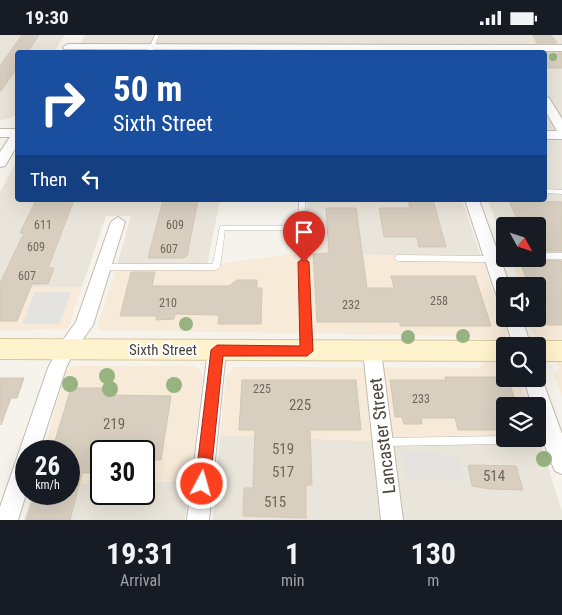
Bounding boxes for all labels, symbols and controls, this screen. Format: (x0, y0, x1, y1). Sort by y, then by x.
text: 19:30 (25, 6, 69, 29)
text: 50 m (113, 69, 182, 110)
icon: right (30, 70, 95, 135)
text: Sixth Street (113, 111, 213, 136)
icon: left (77, 165, 105, 193)
text: Then (30, 168, 67, 191)
pin (283, 211, 325, 262)
north arrow (496, 217, 546, 267)
map controls (496, 217, 546, 447)
house number: 611 (34, 218, 52, 232)
house number: 609 (166, 218, 184, 232)
icon: arrive (290, 218, 318, 246)
house number: 609 (27, 240, 45, 254)
house number: 607 (160, 242, 178, 256)
house number: 607 (18, 269, 36, 283)
button: sound (496, 277, 546, 327)
house number: 258 (430, 294, 448, 308)
house number: 210 (159, 296, 177, 310)
house number: 232 (342, 298, 360, 312)
button: search (496, 337, 546, 387)
street label: Sixth Street (129, 341, 197, 359)
street label: Lancaster Street (364, 377, 400, 495)
house number: 225 (253, 382, 271, 396)
house number: 233 (412, 392, 430, 406)
house number: 225 (289, 396, 311, 414)
button: layers (496, 397, 546, 447)
house number: 219 (103, 415, 125, 433)
speed limit sign: 30 (90, 440, 155, 505)
house number: 519 (272, 440, 294, 458)
text: 26 (35, 452, 60, 481)
position arrow (175, 457, 227, 509)
house number: 517 (272, 463, 294, 481)
house number: 514 (483, 467, 505, 485)
text: km/h (35, 478, 60, 492)
house number: 515 (264, 493, 286, 511)
text: 19:31 (106, 536, 175, 571)
text: 1 (285, 536, 300, 571)
text: 130 (410, 536, 456, 571)
text: Arrival (120, 571, 161, 590)
text: min (281, 571, 304, 590)
text: m (427, 571, 439, 590)

